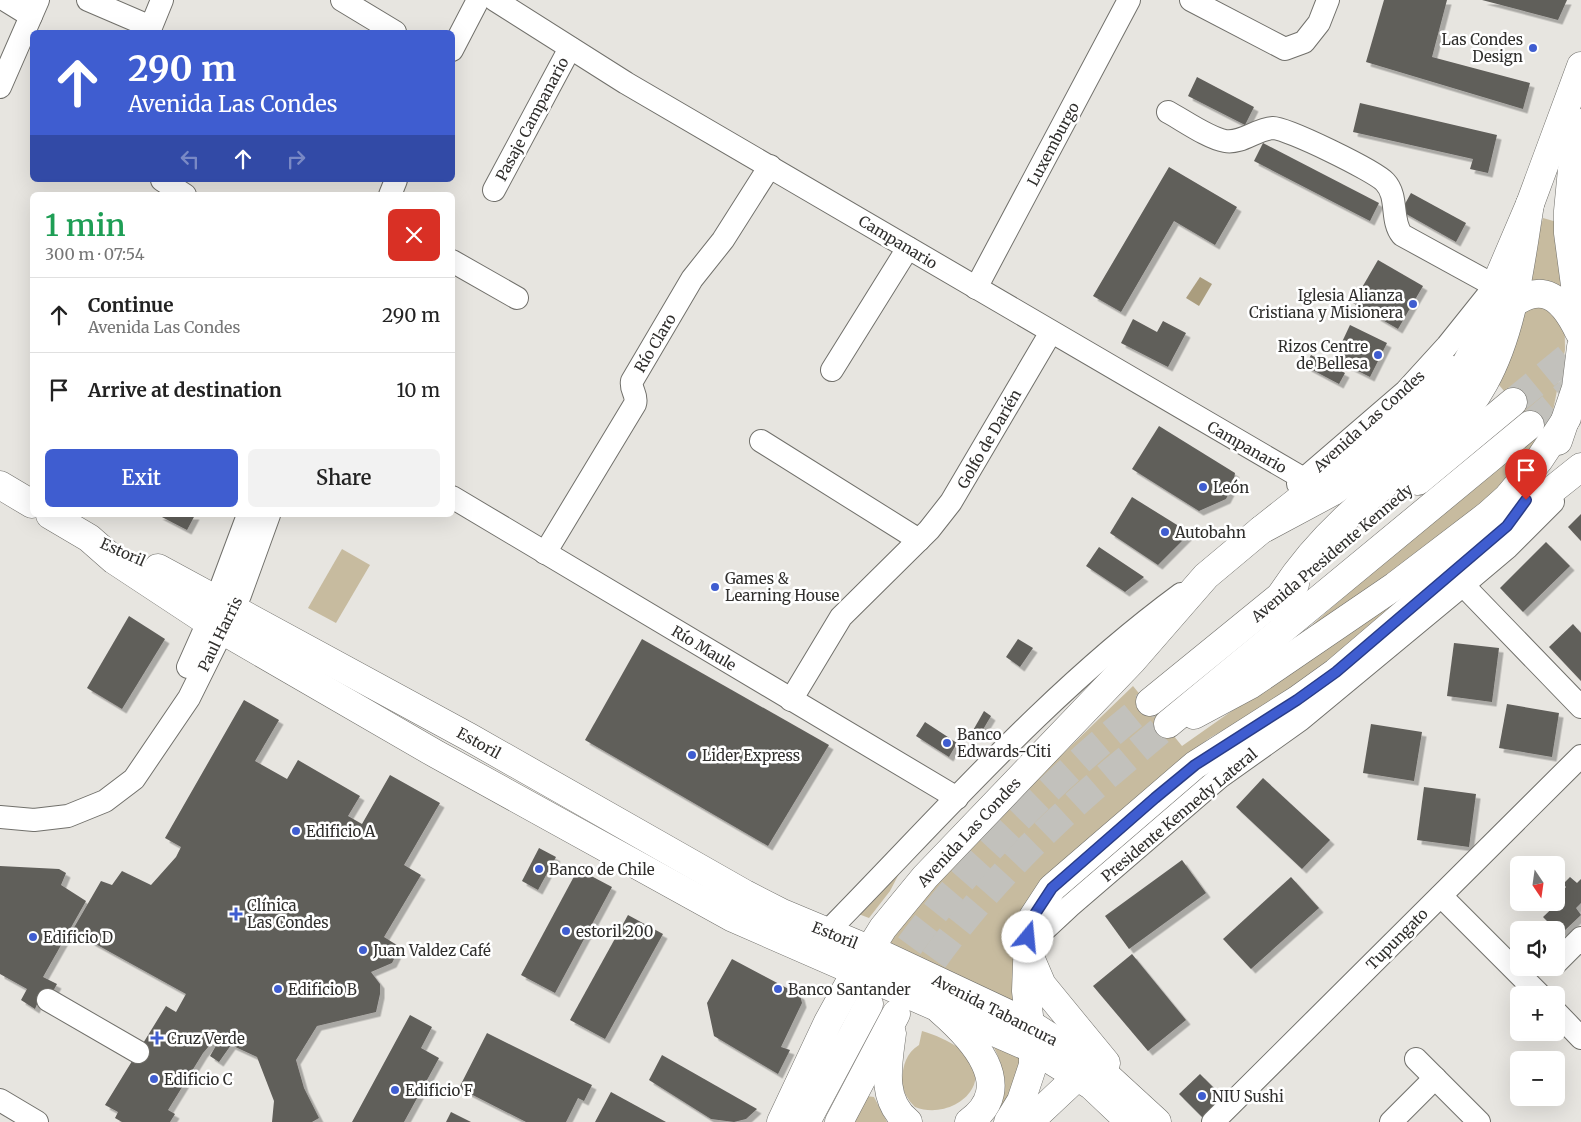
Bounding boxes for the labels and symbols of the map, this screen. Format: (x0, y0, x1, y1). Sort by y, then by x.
place label: Las Condes Design (1441, 30, 1523, 66)
marker: Las Condes Design (1527, 42, 1539, 54)
street label: Pasaje Campanario (491, 54, 573, 184)
street label: Luxemburgo (1023, 99, 1083, 189)
street label: Campanario (855, 211, 941, 273)
place label: Iglesia Alianza Cristiana y Misionera (1249, 286, 1403, 322)
marker: Iglesia Alianza Cristiana y Misionera (1407, 298, 1419, 310)
street label: Río Claro (630, 310, 680, 376)
place label: Rizos Centre de Bellesa (1278, 337, 1368, 373)
marker: Rizos Centre de Bellesa (1372, 349, 1384, 361)
street label: Avenida Las Condes (1309, 366, 1428, 477)
street label: Golfo de Darién (953, 386, 1025, 492)
street label: Campanario (1204, 417, 1290, 477)
pin (1505, 449, 1547, 500)
place label: León (1213, 478, 1249, 497)
street label: Avenida Presidente Kennedy (1247, 480, 1417, 627)
marker: León (1197, 481, 1209, 493)
place label: Autobahn (1174, 523, 1246, 542)
marker: Autobahn (1159, 526, 1171, 538)
street label: Estoril (97, 534, 149, 571)
place label: Games & Learning House (725, 569, 840, 605)
marker: Games & Learning House (709, 581, 721, 593)
street label: Paul Harris (194, 594, 246, 674)
street label: Río Maule (668, 621, 740, 675)
street label: Estoril (454, 723, 505, 763)
place label: Banco Edwards-Citi (957, 725, 1051, 761)
marker: Banco Edwards-Citi (941, 737, 953, 749)
street label: Presidente Kennedy Lateral (1097, 744, 1261, 886)
place label: Lider Express (702, 746, 800, 765)
marker: Lider Express (686, 749, 698, 761)
street label: Avenida Las Condes (913, 773, 1025, 891)
place label: Edificio A (306, 822, 376, 841)
marker: Edificio A (290, 825, 302, 837)
north arrow (1510, 856, 1565, 911)
place label: Banco de Chile (549, 860, 655, 879)
marker: Banco de Chile (533, 863, 545, 875)
place label: Clínica Las Condes (247, 896, 329, 932)
street label: Tupungato (1362, 904, 1432, 974)
marker: Clínica Las Condes (229, 907, 243, 921)
position arrow (1001, 910, 1053, 962)
street label: Estoril (809, 917, 861, 953)
place label: estoril 200 (576, 922, 653, 941)
marker: estoril 200 (560, 925, 572, 937)
place label: Edificio D (43, 928, 113, 947)
marker: Edificio D (27, 931, 39, 943)
place label: Juan Valdez Café (372, 941, 491, 960)
marker: Juan Valdez Café (357, 944, 369, 956)
street label: Avenida Tabancura (928, 970, 1061, 1050)
place label: Edificio B (288, 980, 357, 999)
place label: Banco Santander (788, 980, 911, 999)
marker: Edificio B (272, 983, 284, 995)
marker: Banco Santander (772, 983, 784, 995)
place label: Cruz Verde (167, 1029, 245, 1048)
marker: Cruz Verde (151, 1032, 163, 1044)
place label: Edificio C (164, 1070, 233, 1089)
marker: Edificio C (148, 1073, 160, 1085)
place label: Edificio F (405, 1081, 473, 1100)
marker: Edificio F (389, 1084, 401, 1096)
place label: NIU Sushi (1212, 1087, 1284, 1106)
marker: NIU Sushi (1196, 1090, 1208, 1102)

